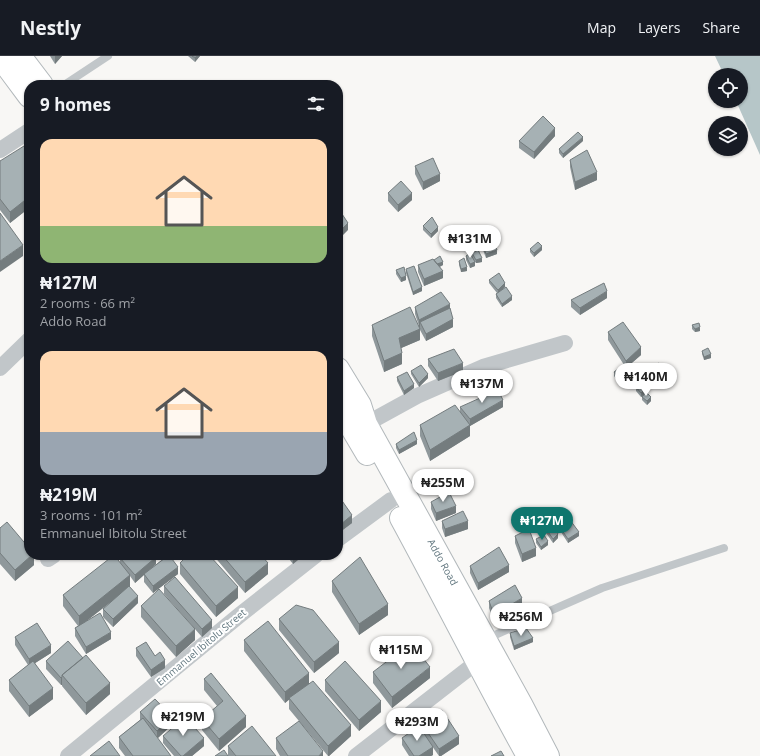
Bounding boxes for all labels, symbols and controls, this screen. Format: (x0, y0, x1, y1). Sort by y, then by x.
text: Nestly (20, 15, 81, 41)
text: Map (587, 18, 616, 37)
text: Layers (638, 18, 680, 37)
text: Share (702, 18, 740, 37)
map controls (708, 68, 748, 156)
button: locate (708, 68, 748, 108)
text: 9 homes (40, 93, 111, 116)
icon: filters (305, 93, 327, 115)
button: layers (708, 116, 748, 156)
icon: home (148, 165, 220, 237)
pin: ₦131M (442, 225, 498, 259)
text: ₦131M (448, 229, 492, 247)
text: ₦127M (40, 271, 97, 294)
text: 2 rooms · 66 m² (40, 294, 135, 312)
text: Addo Road (40, 312, 106, 330)
pin: ₦140M (618, 363, 674, 397)
text: ₦140M (624, 367, 668, 385)
pin: ₦137M (454, 370, 510, 404)
text: ₦137M (460, 374, 504, 392)
icon: home (148, 377, 220, 449)
pin: ₦255M (415, 469, 471, 503)
text: ₦255M (421, 473, 465, 491)
text: ₦219M (40, 483, 97, 506)
text: 3 rooms · 101 m² (40, 506, 142, 524)
pin: ₦127M (514, 507, 570, 541)
text: ₦127M (520, 511, 564, 529)
text: Emmanuel Ibitolu Street (40, 524, 187, 542)
street label: Addo Road (425, 536, 461, 588)
pin: ₦256M (493, 603, 549, 637)
street label: Emmanuel Ibitolu Street (153, 605, 249, 689)
text: ₦256M (499, 607, 543, 625)
pin: ₦115M (373, 636, 429, 670)
text: ₦115M (379, 640, 423, 658)
pin: ₦219M (155, 703, 211, 737)
text: ₦219M (161, 707, 205, 725)
pin: ₦293M (389, 708, 445, 742)
text: ₦293M (395, 712, 439, 730)

